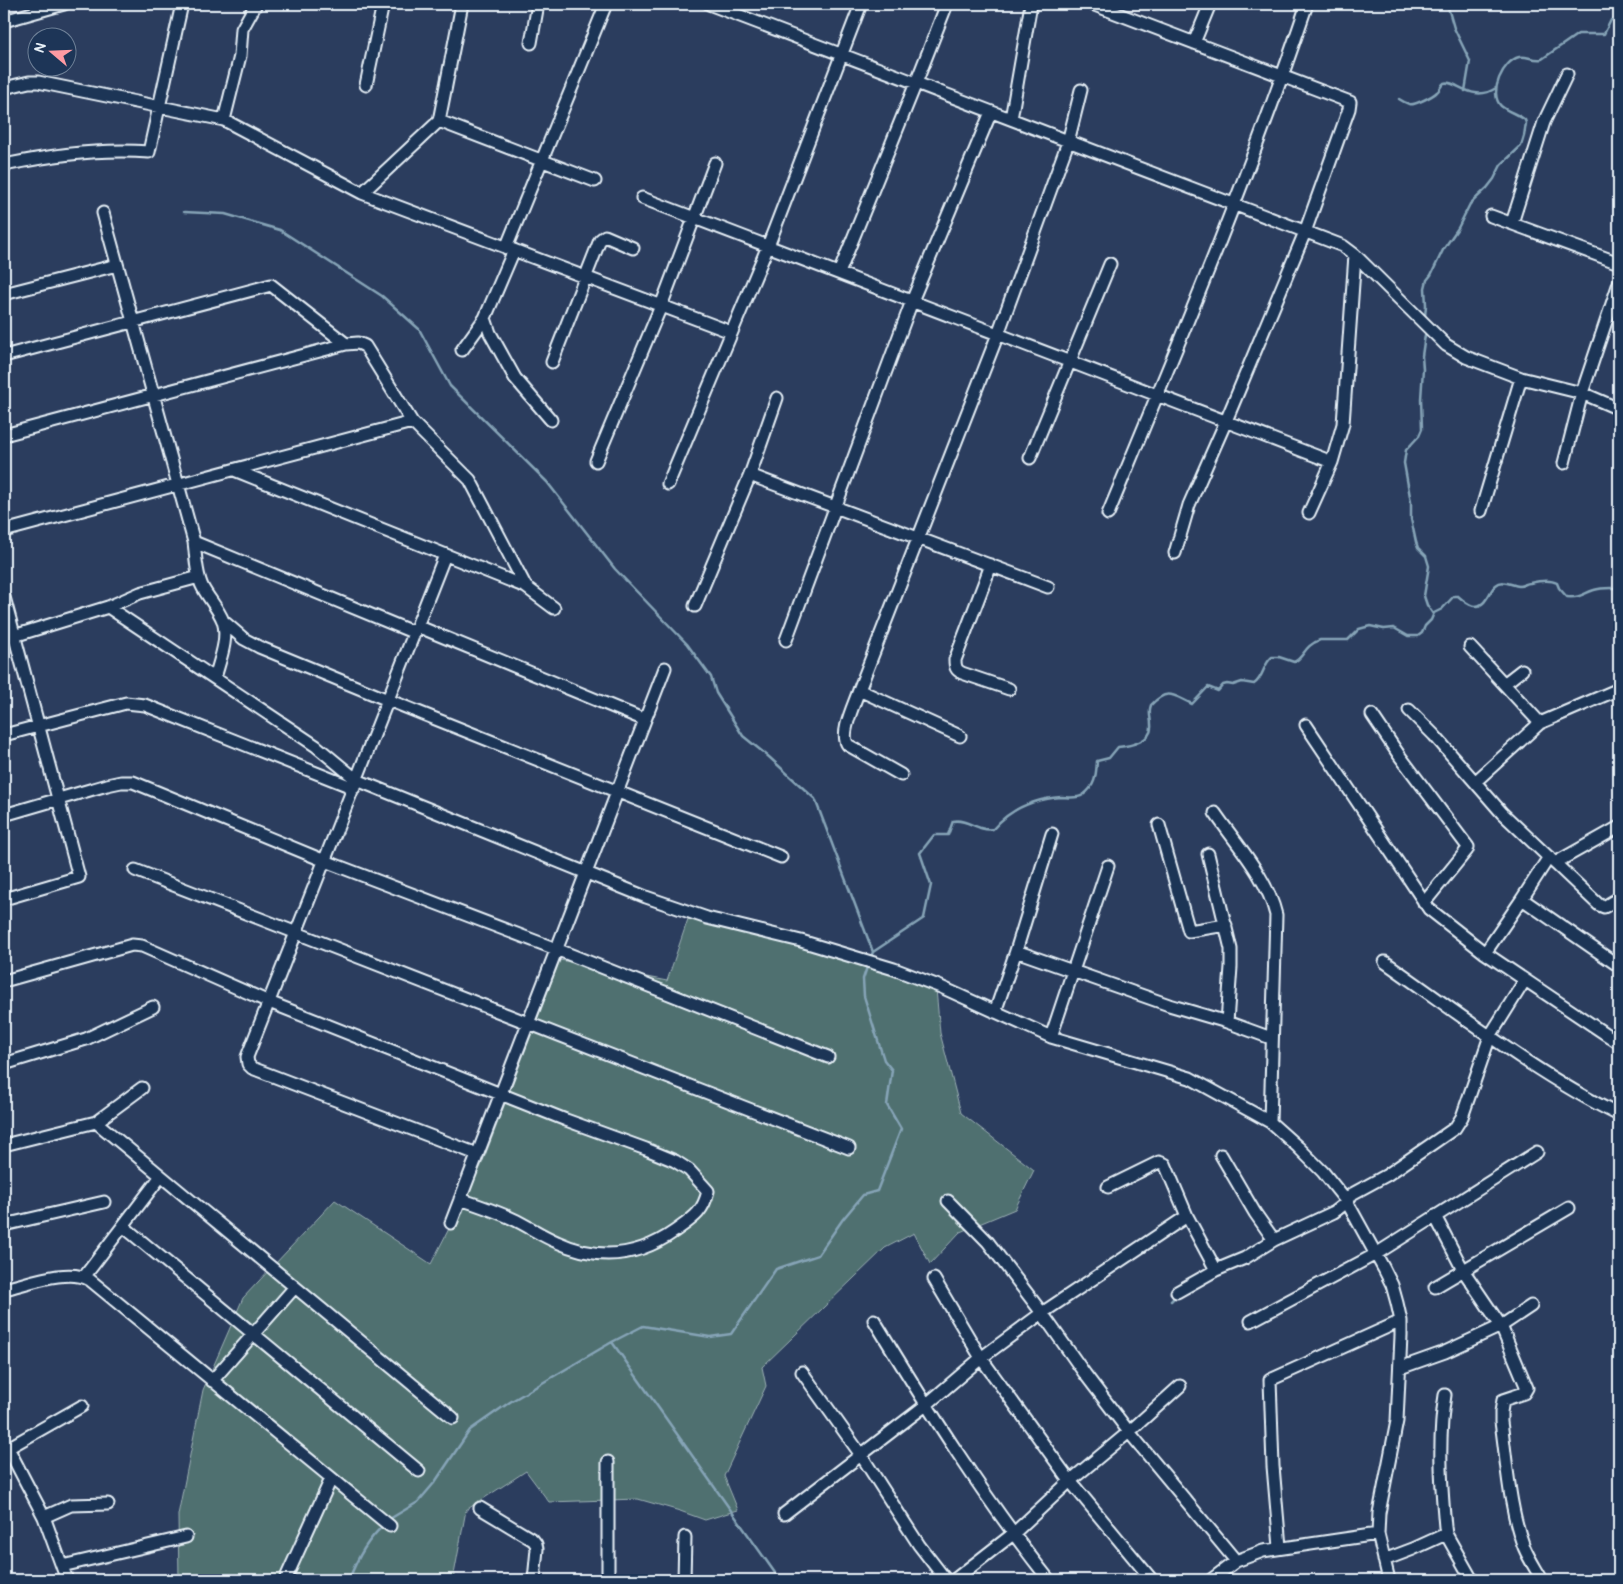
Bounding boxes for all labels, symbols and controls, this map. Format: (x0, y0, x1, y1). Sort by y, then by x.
north arrow (28, 28, 78, 78)
text: N (31, 41, 50, 55)

